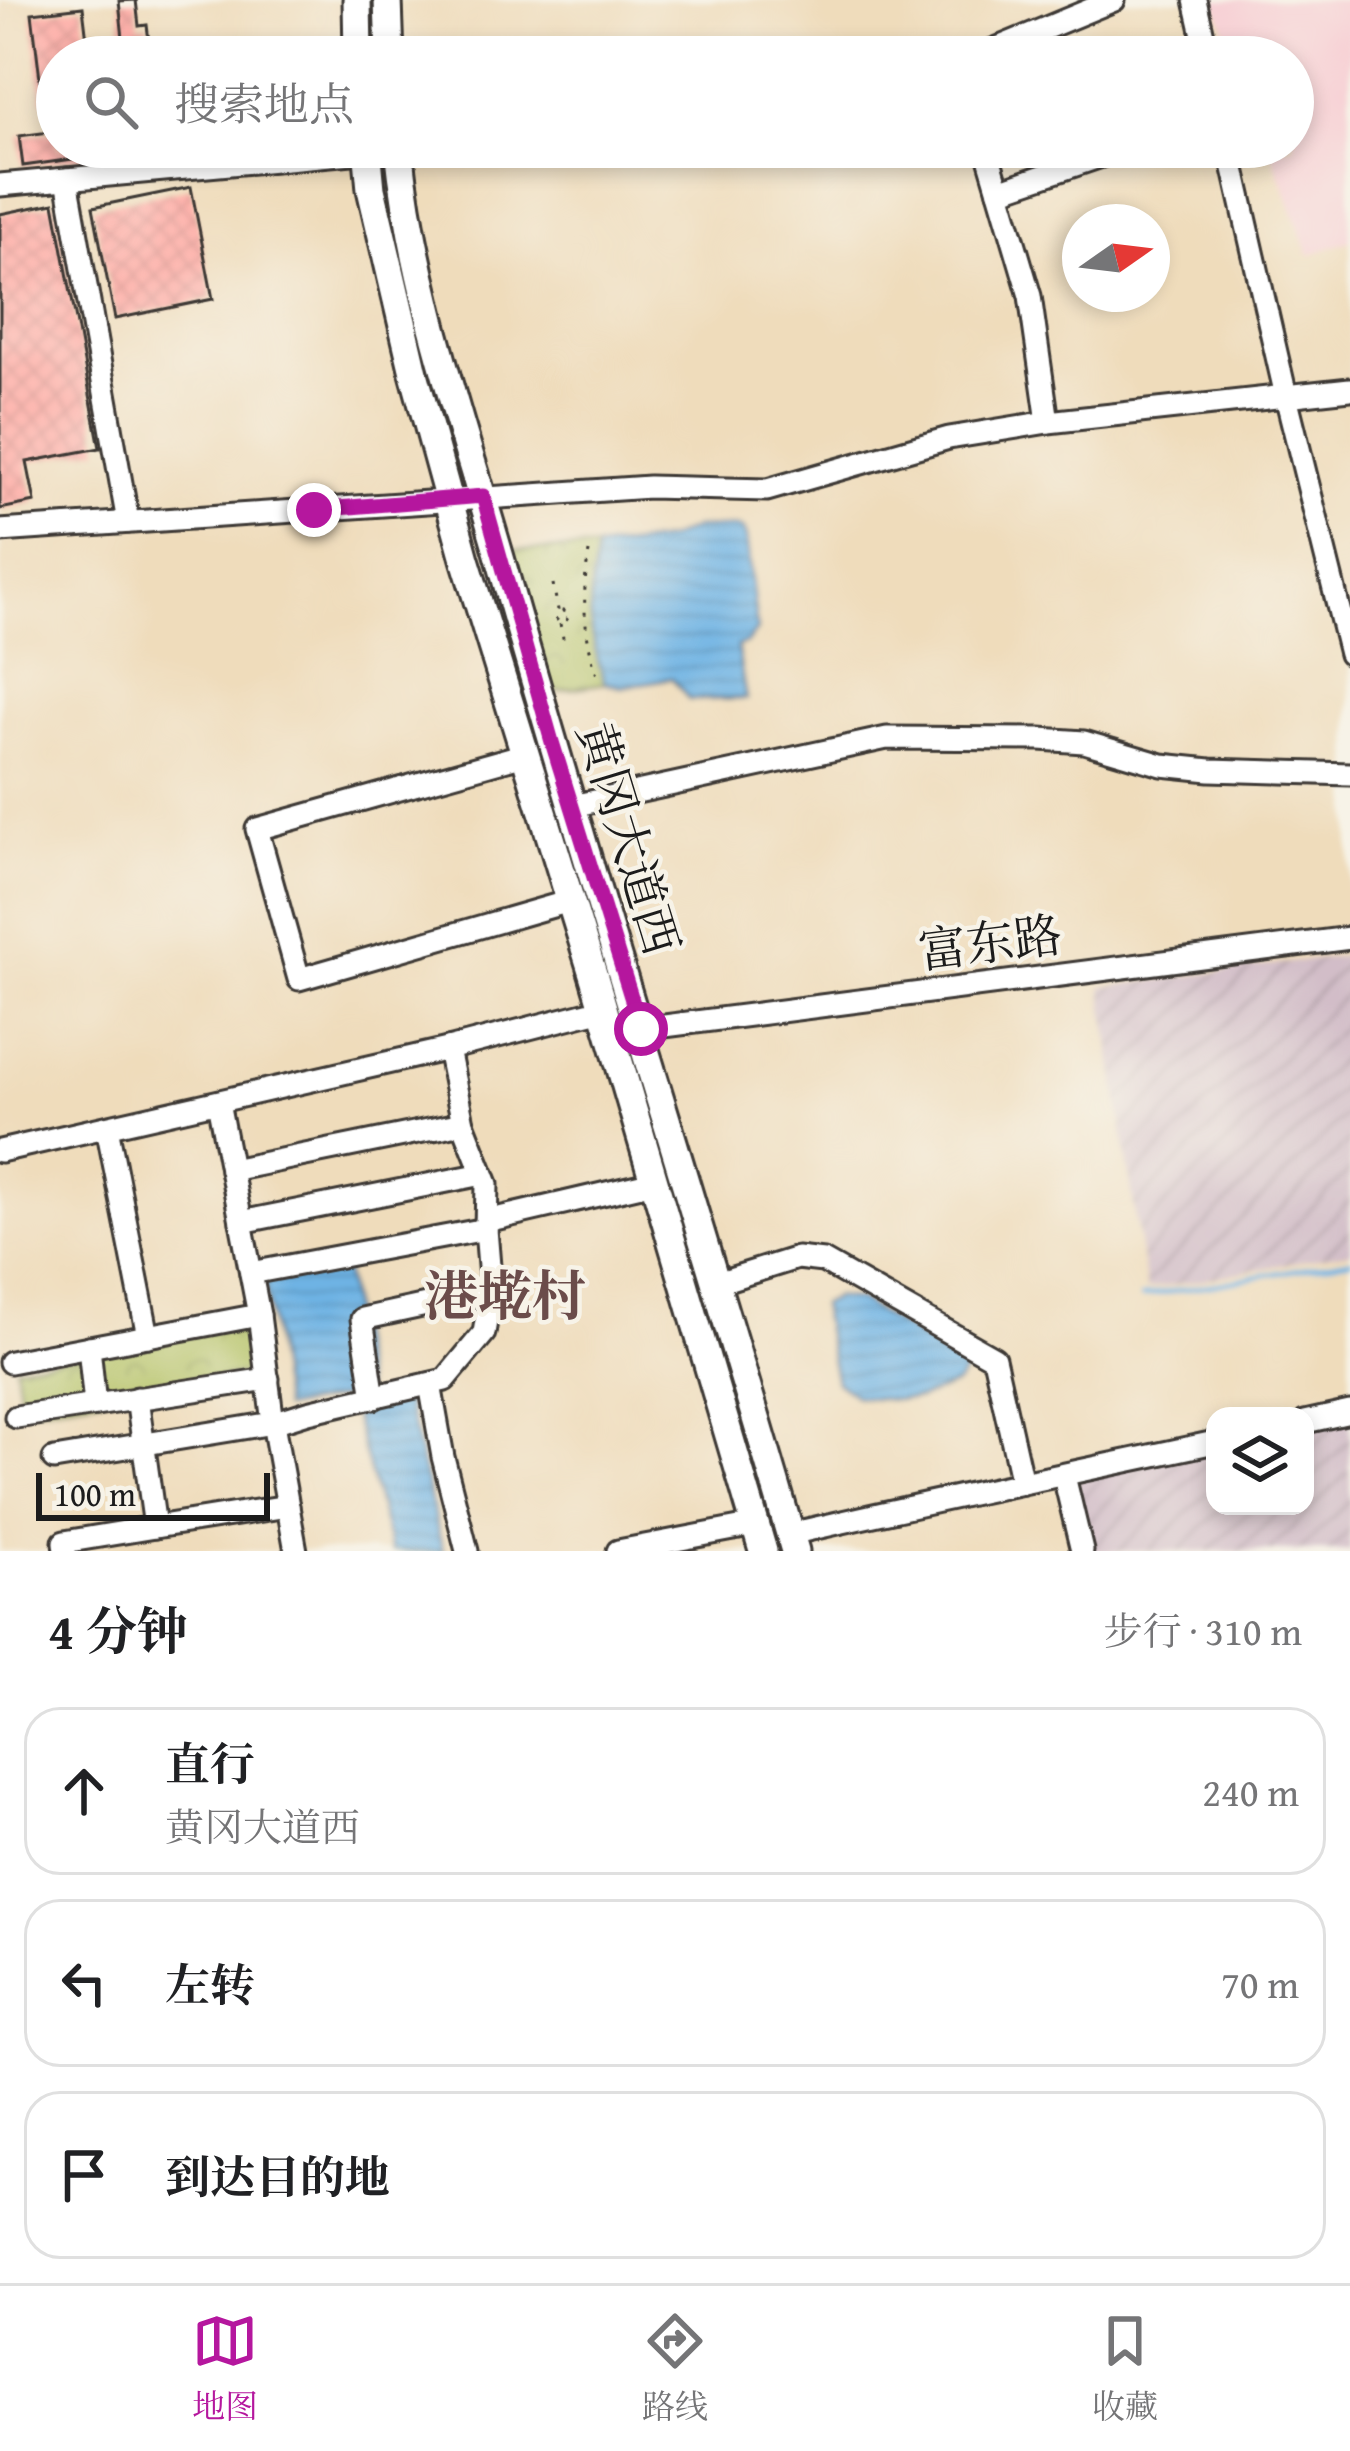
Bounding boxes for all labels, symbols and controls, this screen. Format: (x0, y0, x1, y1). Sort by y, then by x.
search box (36, 36, 1314, 168)
icon: search (78, 69, 144, 135)
text: 搜索地点 (174, 71, 354, 136)
north arrow (1062, 204, 1170, 312)
route end (287, 483, 341, 537)
street label: 黄冈大道西 (560, 713, 698, 963)
street label: 富东路 (914, 898, 1066, 986)
route start (614, 1002, 668, 1056)
district label: 港墘村 (424, 1256, 586, 1335)
map controls (1206, 1407, 1314, 1515)
button: layers (1206, 1407, 1314, 1515)
scale bar (36, 1467, 270, 1520)
text: 100 m (54, 1470, 136, 1518)
text: 4 分钟 (48, 1593, 188, 1668)
text: 步行 · 310 m (1104, 1602, 1302, 1659)
text: 直行 (165, 1731, 255, 1796)
icon: ahead (51, 1758, 117, 1824)
text: 240 m (1202, 1763, 1299, 1820)
text: 黄冈大道西 (165, 1798, 360, 1855)
icon: left (51, 1950, 117, 2016)
text: 左转 (165, 1952, 255, 2017)
text: 70 m (1221, 1955, 1299, 2012)
icon: arrive (51, 2142, 117, 2208)
text: 到达目的地 (165, 2144, 390, 2209)
tab: 地图 (192, 2308, 258, 2430)
tab: 路线 (642, 2308, 708, 2430)
tab: 收藏 (1092, 2308, 1158, 2430)

